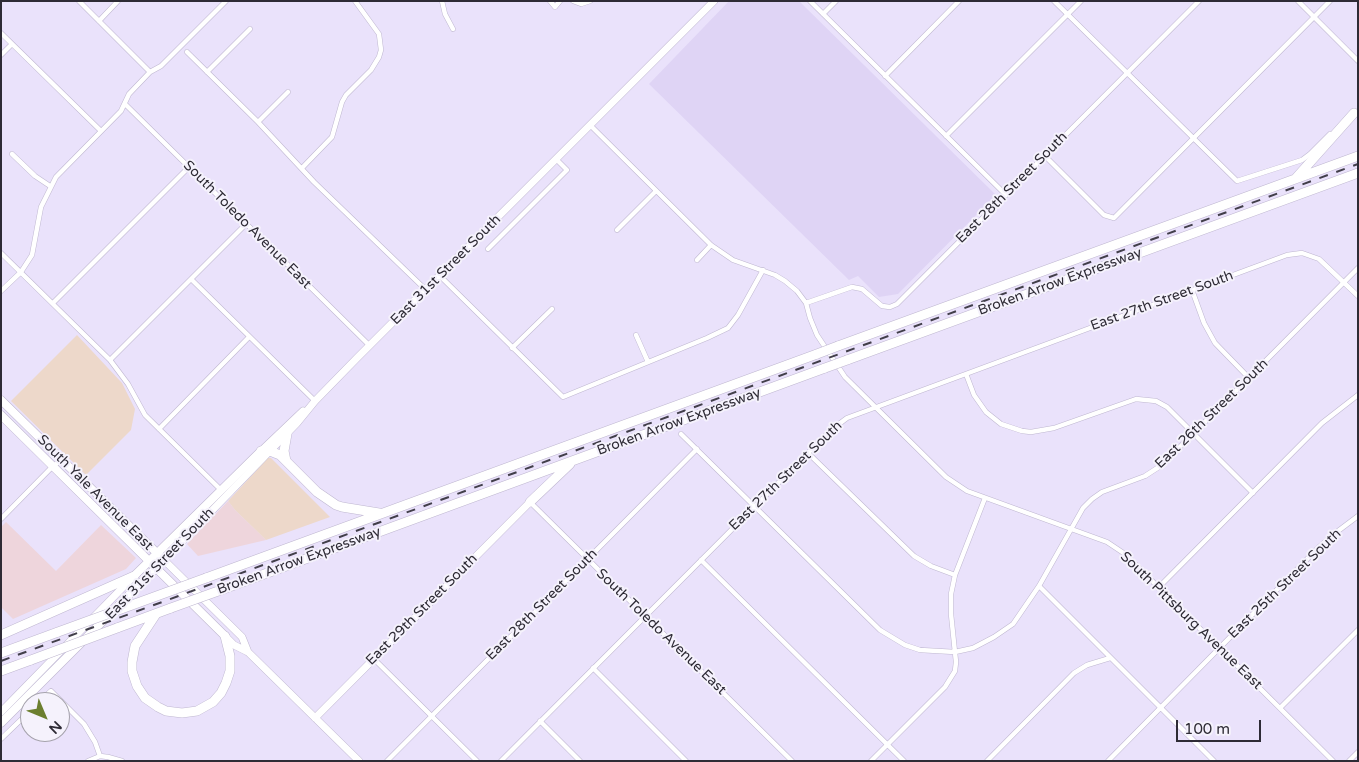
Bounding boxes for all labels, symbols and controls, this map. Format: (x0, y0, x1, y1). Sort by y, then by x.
street label: East 28th Street South (953, 129, 1071, 247)
street label: South Toledo Avenue East (179, 157, 315, 293)
street label: East 31st Street South (387, 211, 505, 329)
street label: Broken Arrow Expressway (976, 245, 1144, 319)
street label: East 27th Street South (1088, 267, 1236, 335)
street label: East 26th Street South (1152, 356, 1272, 472)
street label: Broken Arrow Expressway (595, 385, 763, 459)
street label: East 27th Street South (726, 418, 846, 534)
street label: South Yale Avenue East (34, 432, 156, 554)
street label: East 31st Street South (102, 505, 218, 623)
street label: Broken Arrow Expressway (215, 524, 383, 598)
street label: East 25th Street South (1225, 526, 1345, 642)
street label: East 28th Street South (483, 546, 601, 664)
street label: South Pittsburg Avenue East (1117, 549, 1265, 693)
street label: East 29th Street South (363, 551, 481, 669)
street label: South Toledo Avenue East (593, 565, 729, 699)
north arrow (20, 692, 70, 742)
scale bar (1179, 710, 1264, 742)
text: N (45, 717, 65, 737)
text: 100 m (1184, 720, 1230, 738)

